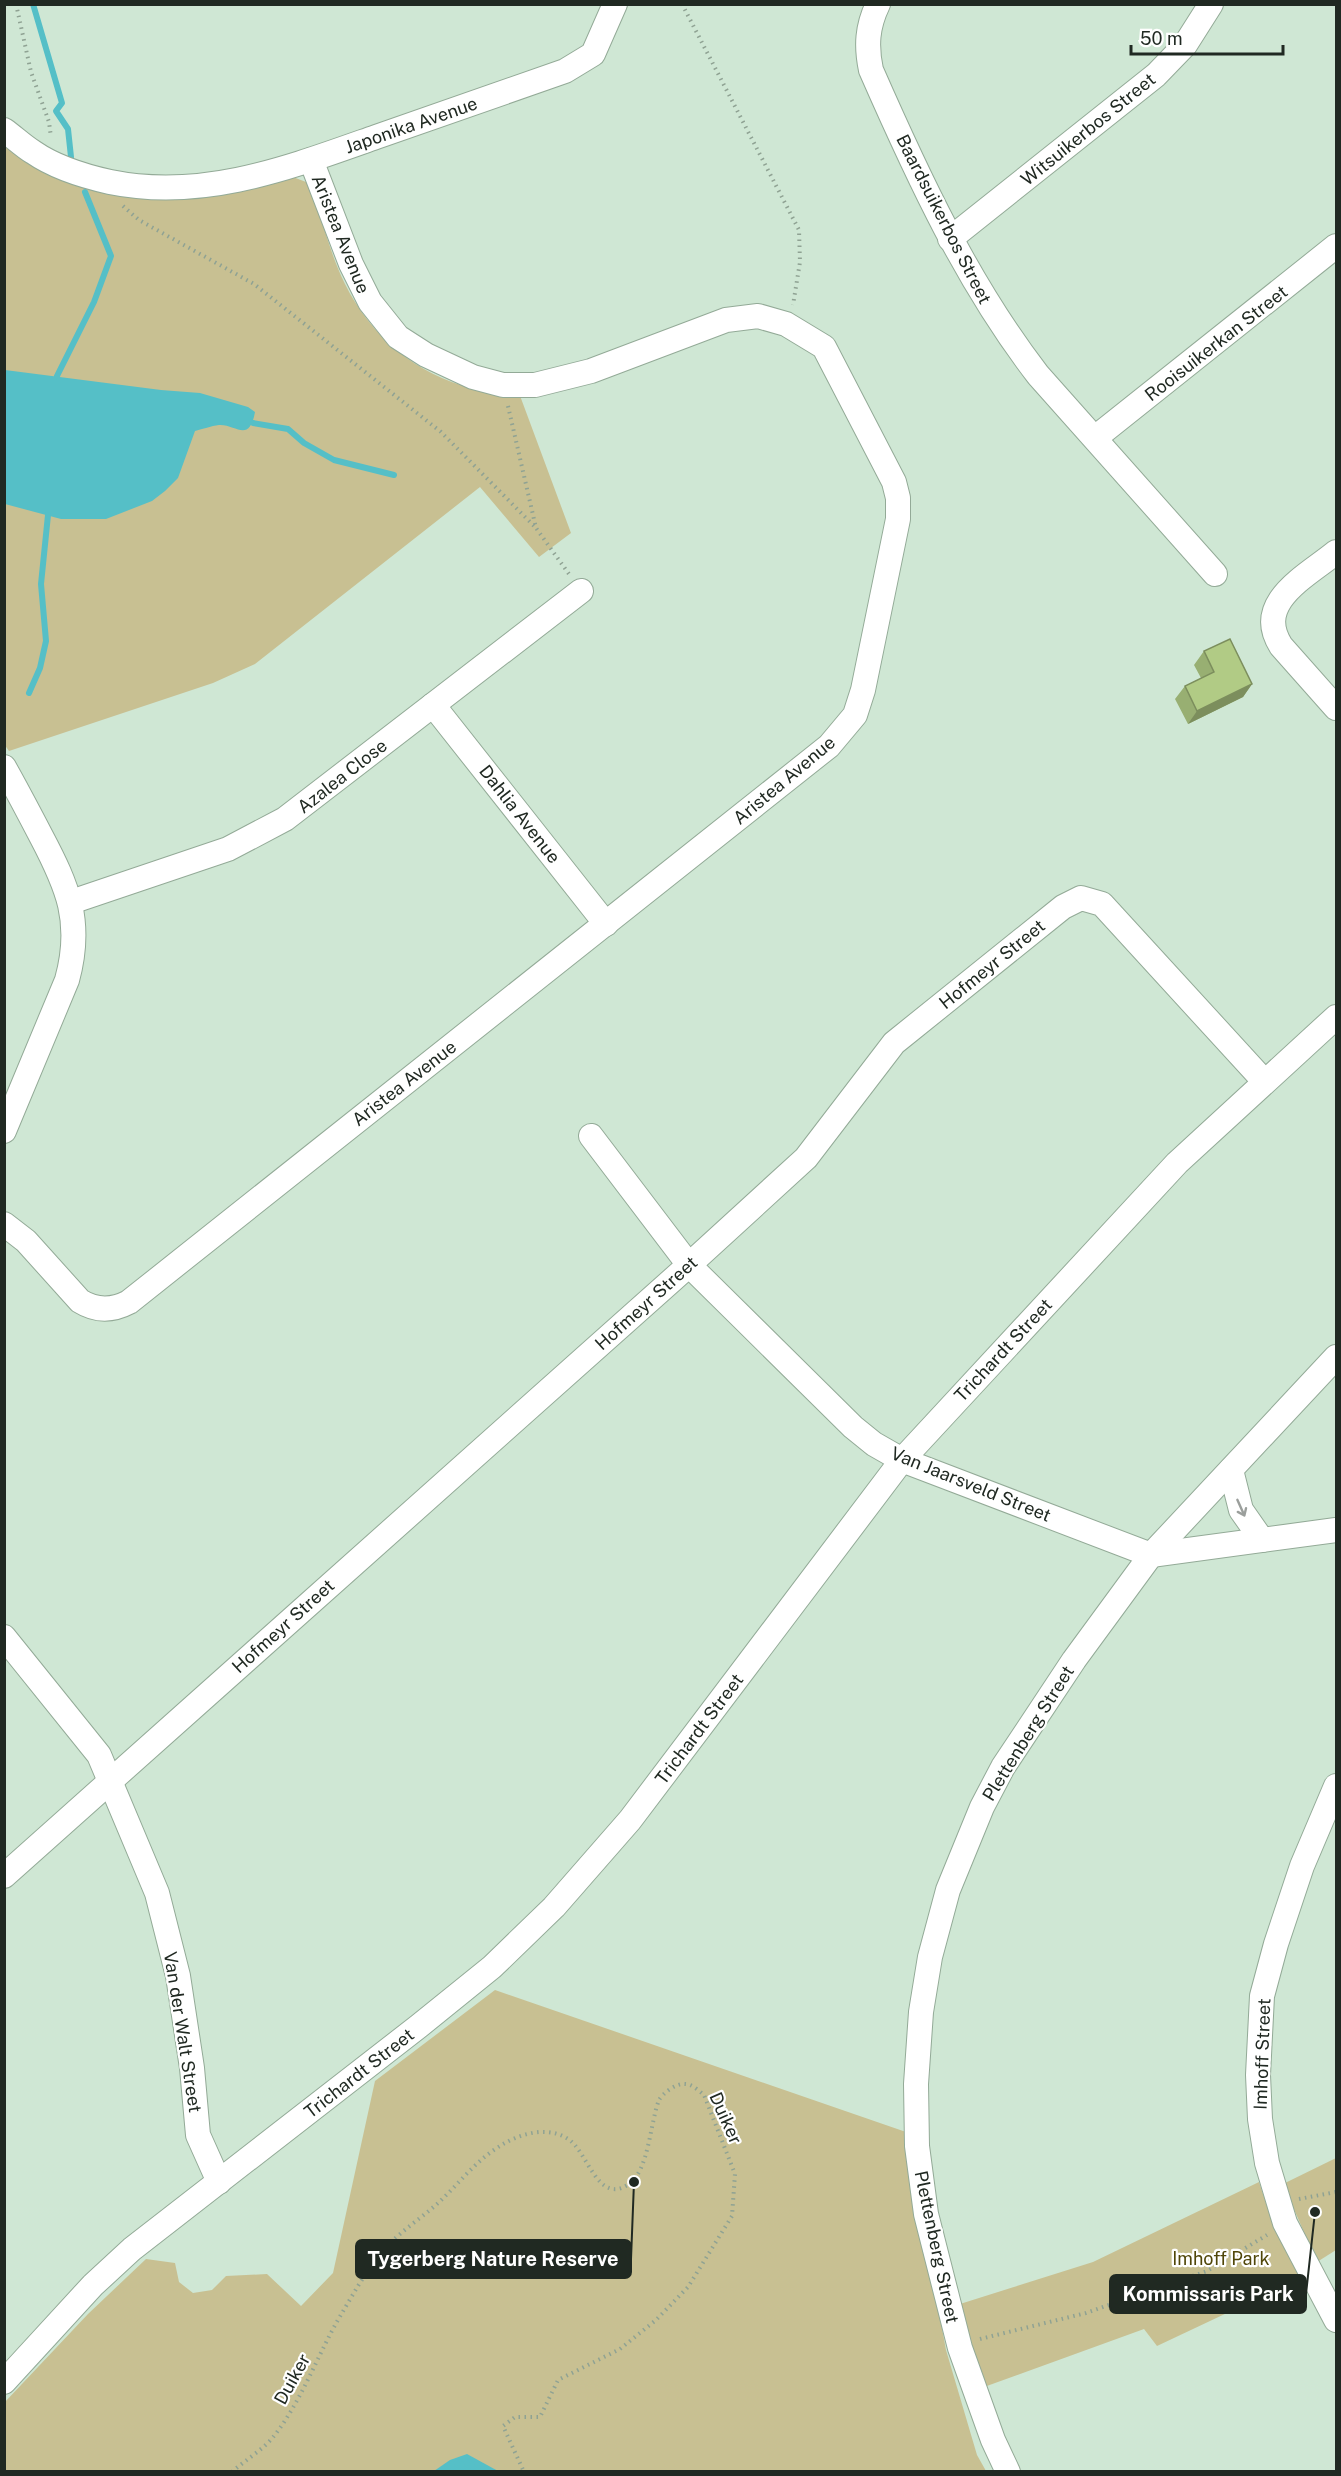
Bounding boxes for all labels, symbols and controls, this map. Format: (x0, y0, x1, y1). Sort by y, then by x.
scale bar (1131, 18, 1282, 56)
text: 50 m (1140, 28, 1183, 49)
street label: Witsuikerbos Street (1017, 68, 1159, 190)
street label: Japonika Avenue (342, 92, 480, 158)
street label: Baardsuikerbos Street (892, 131, 996, 307)
street label: Aristea Avenue (308, 172, 374, 296)
street label: Rooisuikerkan Street (1141, 281, 1291, 405)
street label: Aristea Avenue (729, 731, 839, 829)
street label: Azalea Close (293, 735, 391, 817)
street label: Dahlia Avenue (475, 761, 565, 867)
street label: Hofmeyr Street (935, 915, 1049, 1013)
street label: Aristea Avenue (348, 1036, 460, 1130)
street label: Hofmeyr Street (591, 1252, 701, 1354)
street label: Trichardt Street (950, 1294, 1056, 1406)
street label: Van Jaarsveld Street (888, 1442, 1054, 1526)
one-way arrow (1235, 1498, 1247, 1516)
street label: Hofmeyr Street (228, 1575, 338, 1677)
street label: Plettenberg Street (978, 1661, 1078, 1805)
street label: Trichardt Street (651, 1670, 747, 1788)
street label: Van der Walt Street (160, 1950, 206, 2114)
street label: Imhoff Street (1250, 1998, 1274, 2110)
street label: Trichardt Street (300, 2024, 418, 2122)
street label: Duiker (705, 2089, 747, 2147)
street label: Plettenberg Street (911, 2169, 963, 2325)
callout: Tygerberg Nature Reserve (356, 2240, 631, 2278)
text: Tygerberg Nature Reserve (367, 2247, 619, 2271)
park label: Imhoff Park (1172, 2248, 1270, 2269)
callout: Kommissaris Park (1110, 2275, 1306, 2313)
text: Kommissaris Park (1122, 2282, 1294, 2306)
street label: Duiker (270, 2350, 314, 2408)

